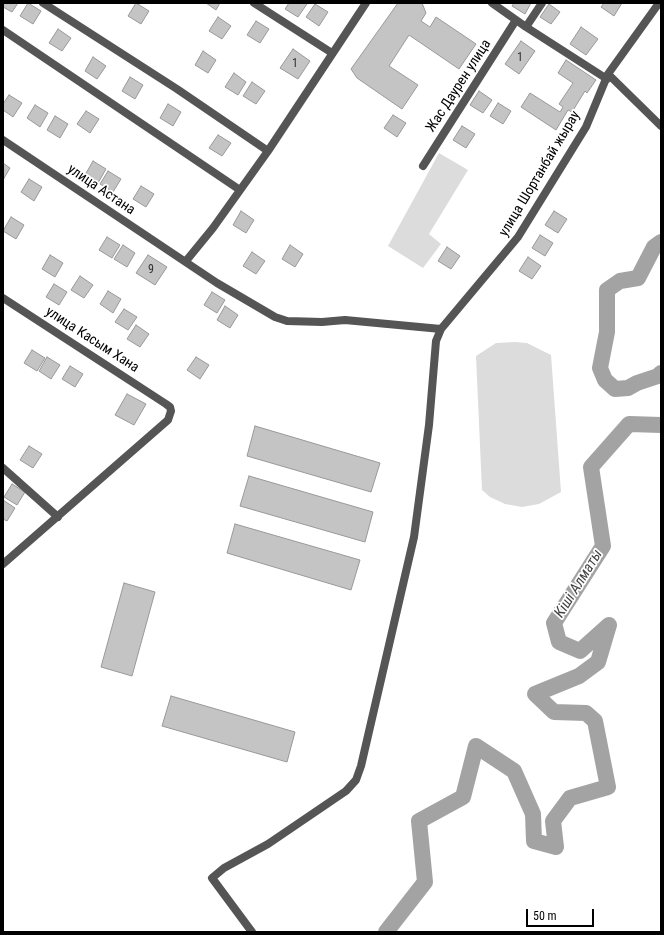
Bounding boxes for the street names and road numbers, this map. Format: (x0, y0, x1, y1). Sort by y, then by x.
street label: Жас Даурен улица (423, 37, 495, 135)
street label: улица Шортанбай жырау (496, 108, 584, 240)
street label: улица Астана (64, 161, 138, 219)
street label: улица Касым Хана (42, 304, 142, 376)

